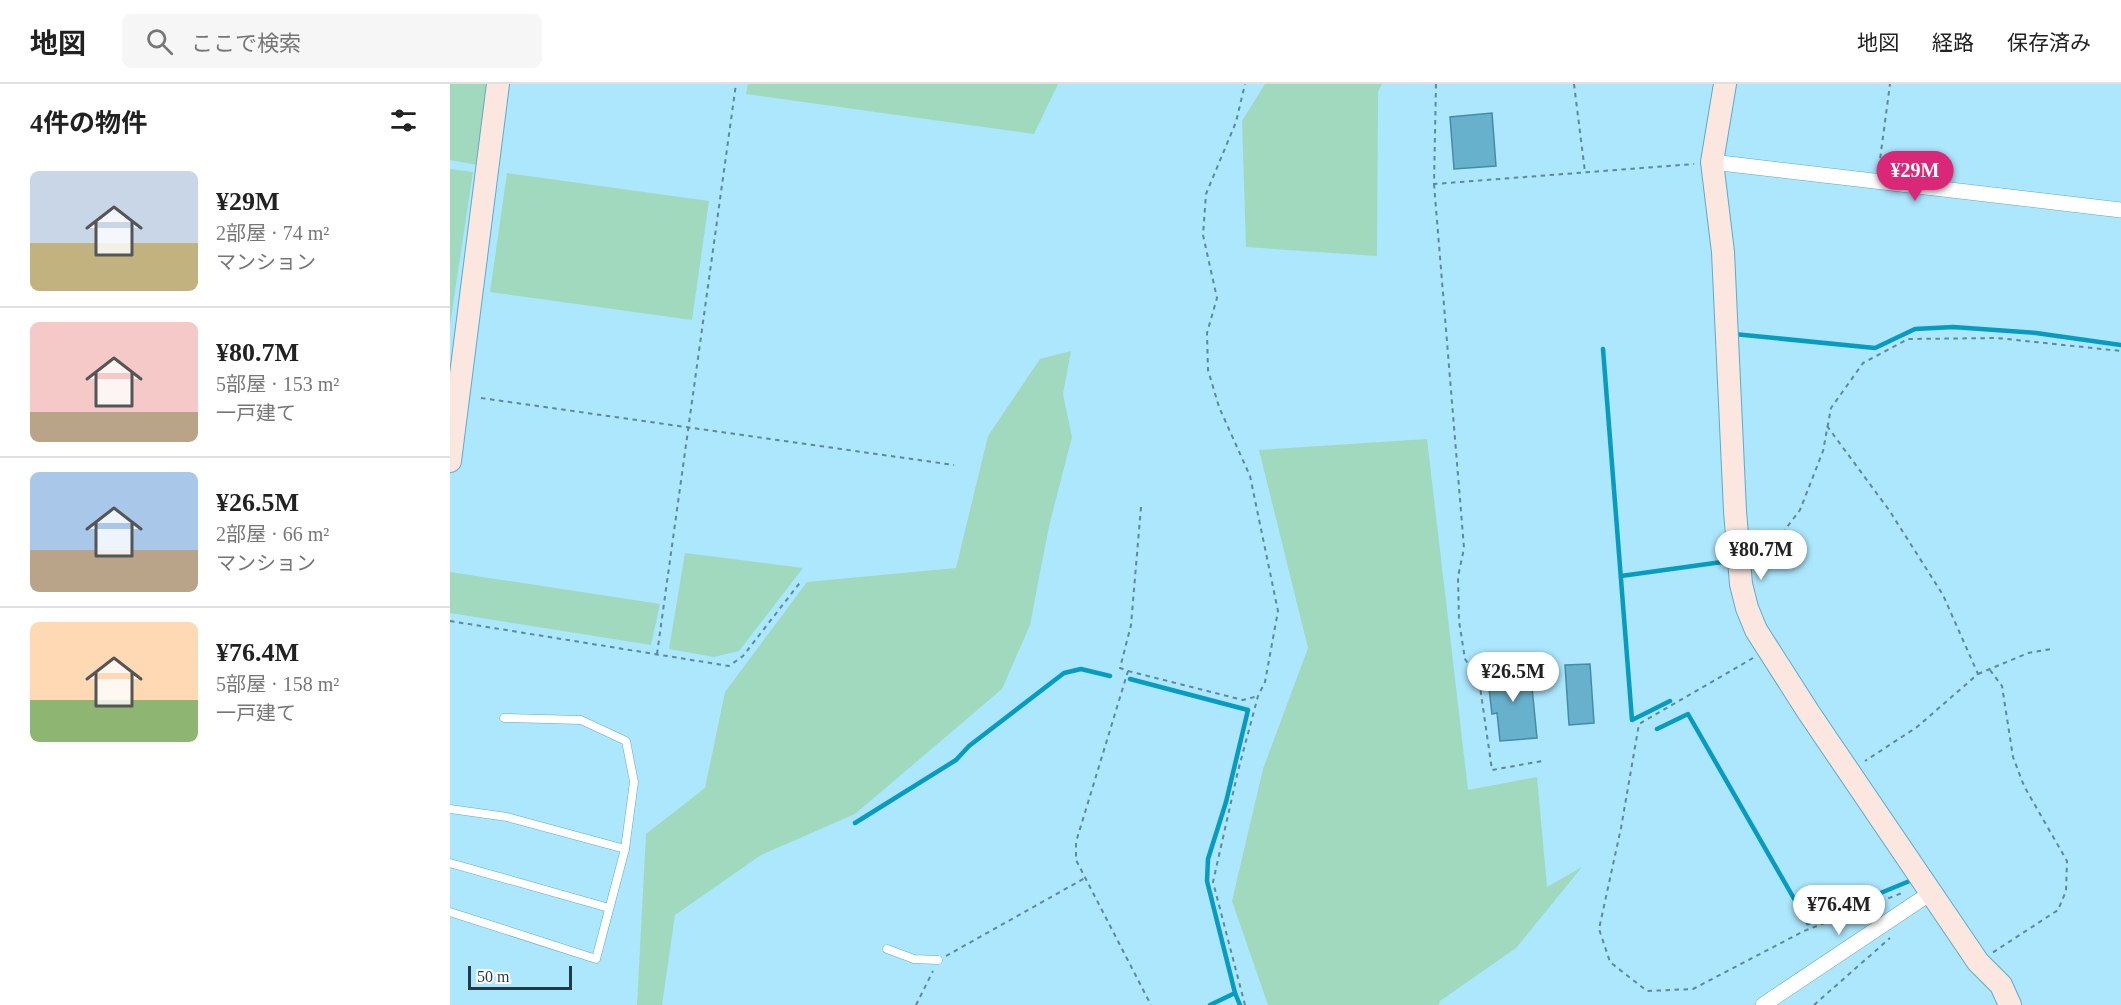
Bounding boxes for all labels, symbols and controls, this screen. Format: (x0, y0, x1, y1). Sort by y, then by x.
search box (122, 14, 542, 68)
icon: search (143, 25, 176, 58)
text: 地図 (30, 28, 86, 59)
text: ここで検索 (191, 31, 301, 56)
text: 地図 (1857, 31, 1899, 55)
text: 経路 (1932, 31, 1974, 55)
text: 保存済み (2007, 31, 2091, 55)
icon: filters (387, 104, 420, 137)
text: 4件の物件 (30, 109, 147, 138)
pin: ¥29M (1879, 151, 1951, 202)
text: ¥29M (1891, 159, 1939, 181)
text: ¥29M (216, 187, 280, 216)
icon: home (78, 195, 150, 267)
text: 2部屋 · 74 m² (216, 222, 329, 244)
text: マンション (216, 251, 316, 273)
text: ¥80.7M (216, 338, 299, 367)
icon: home (78, 346, 150, 418)
text: 5部屋 · 153 m² (216, 373, 339, 395)
text: 一戸建て (216, 402, 296, 424)
text: ¥26.5M (216, 488, 299, 517)
icon: home (78, 496, 150, 568)
text: 2部屋 · 66 m² (216, 523, 329, 545)
pin: ¥80.7M (1712, 530, 1810, 581)
text: ¥80.7M (1729, 538, 1793, 560)
text: マンション (216, 552, 316, 574)
text: ¥76.4M (216, 638, 299, 667)
icon: home (78, 646, 150, 718)
pin: ¥26.5M (1464, 652, 1562, 703)
text: ¥26.5M (1481, 660, 1545, 682)
text: 5部屋 · 158 m² (216, 673, 339, 695)
text: 一戸建て (216, 702, 296, 724)
pin: ¥76.4M (1790, 885, 1888, 936)
text: ¥76.4M (1807, 893, 1871, 915)
scale bar (468, 963, 572, 990)
text: 50 m (477, 968, 509, 985)

